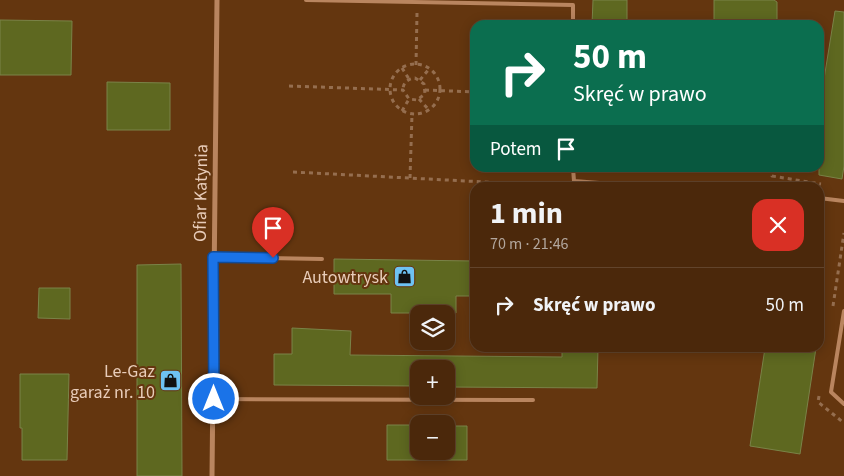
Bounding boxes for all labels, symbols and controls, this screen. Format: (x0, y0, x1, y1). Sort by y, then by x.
text: 50 m (573, 32, 647, 82)
icon: right (490, 40, 555, 105)
text: Skręć w prawo (573, 78, 707, 110)
icon: arrive (552, 135, 580, 163)
text: Potem (490, 136, 542, 163)
street label: Ofiar Katynia (188, 144, 214, 242)
text: 1 min (490, 192, 563, 235)
button: close (752, 199, 804, 251)
pin (252, 207, 294, 258)
icon: arrive (259, 214, 287, 242)
text: 70 m · 21:46 (490, 233, 569, 255)
place label: Autowtrysk (302, 265, 388, 290)
shop icon: Autowtrysk (392, 265, 416, 289)
icon: right (490, 291, 518, 319)
text: Skręć w prawo (533, 292, 655, 319)
text: 50 m (766, 292, 804, 319)
map controls (410, 305, 455, 460)
button: layers (410, 305, 455, 350)
place label: Le-Gaz garaż nr. 10 (70, 359, 155, 405)
button: + (410, 360, 455, 405)
shop icon: Le-Gaz garaż nr. 10 (159, 369, 183, 393)
position arrow (187, 372, 239, 424)
button: − (410, 415, 455, 460)

